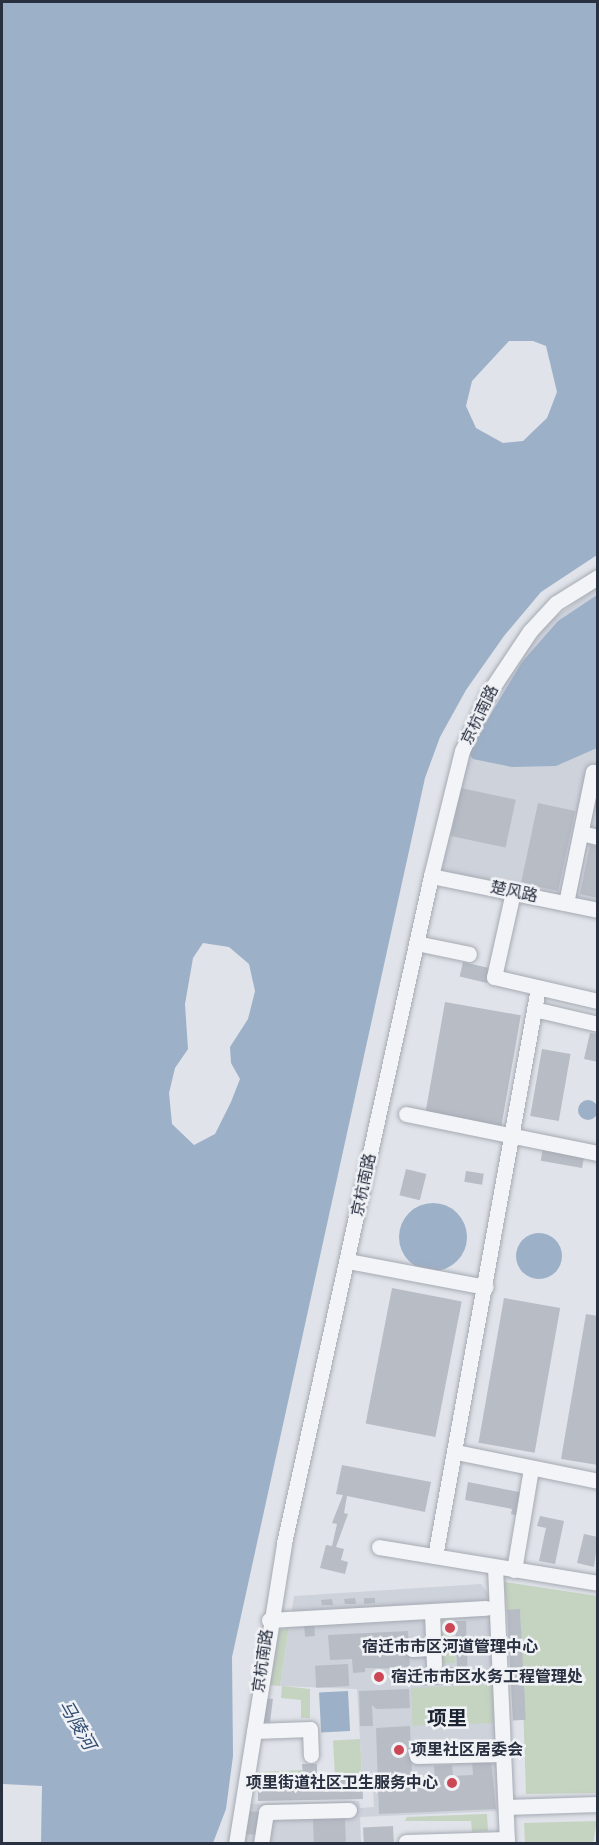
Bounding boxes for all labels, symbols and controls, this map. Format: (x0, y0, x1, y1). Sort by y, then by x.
street label: 京杭南路 (457, 682, 503, 748)
street label: 楚风路 (489, 878, 539, 906)
street label: 京杭南路 (348, 1152, 380, 1218)
marker: 宿迁市市区河道管理中心 (443, 1621, 457, 1635)
street label: 京杭南路 (249, 1628, 277, 1694)
place label: 宿迁市市区河道管理中心 (362, 1637, 538, 1657)
place label: 宿迁市市区水务工程管理处 (391, 1667, 583, 1687)
marker: 宿迁市市区水务工程管理处 (372, 1670, 386, 1684)
water label: 马陵河 (54, 1696, 100, 1754)
district label: 项里 (427, 1706, 467, 1730)
place label: 项里社区居委会 (411, 1740, 523, 1760)
marker: 项里社区居委会 (392, 1743, 406, 1757)
place label: 项里街道社区卫生服务中心 (246, 1773, 438, 1793)
marker: 项里街道社区卫生服务中心 (443, 1774, 461, 1792)

